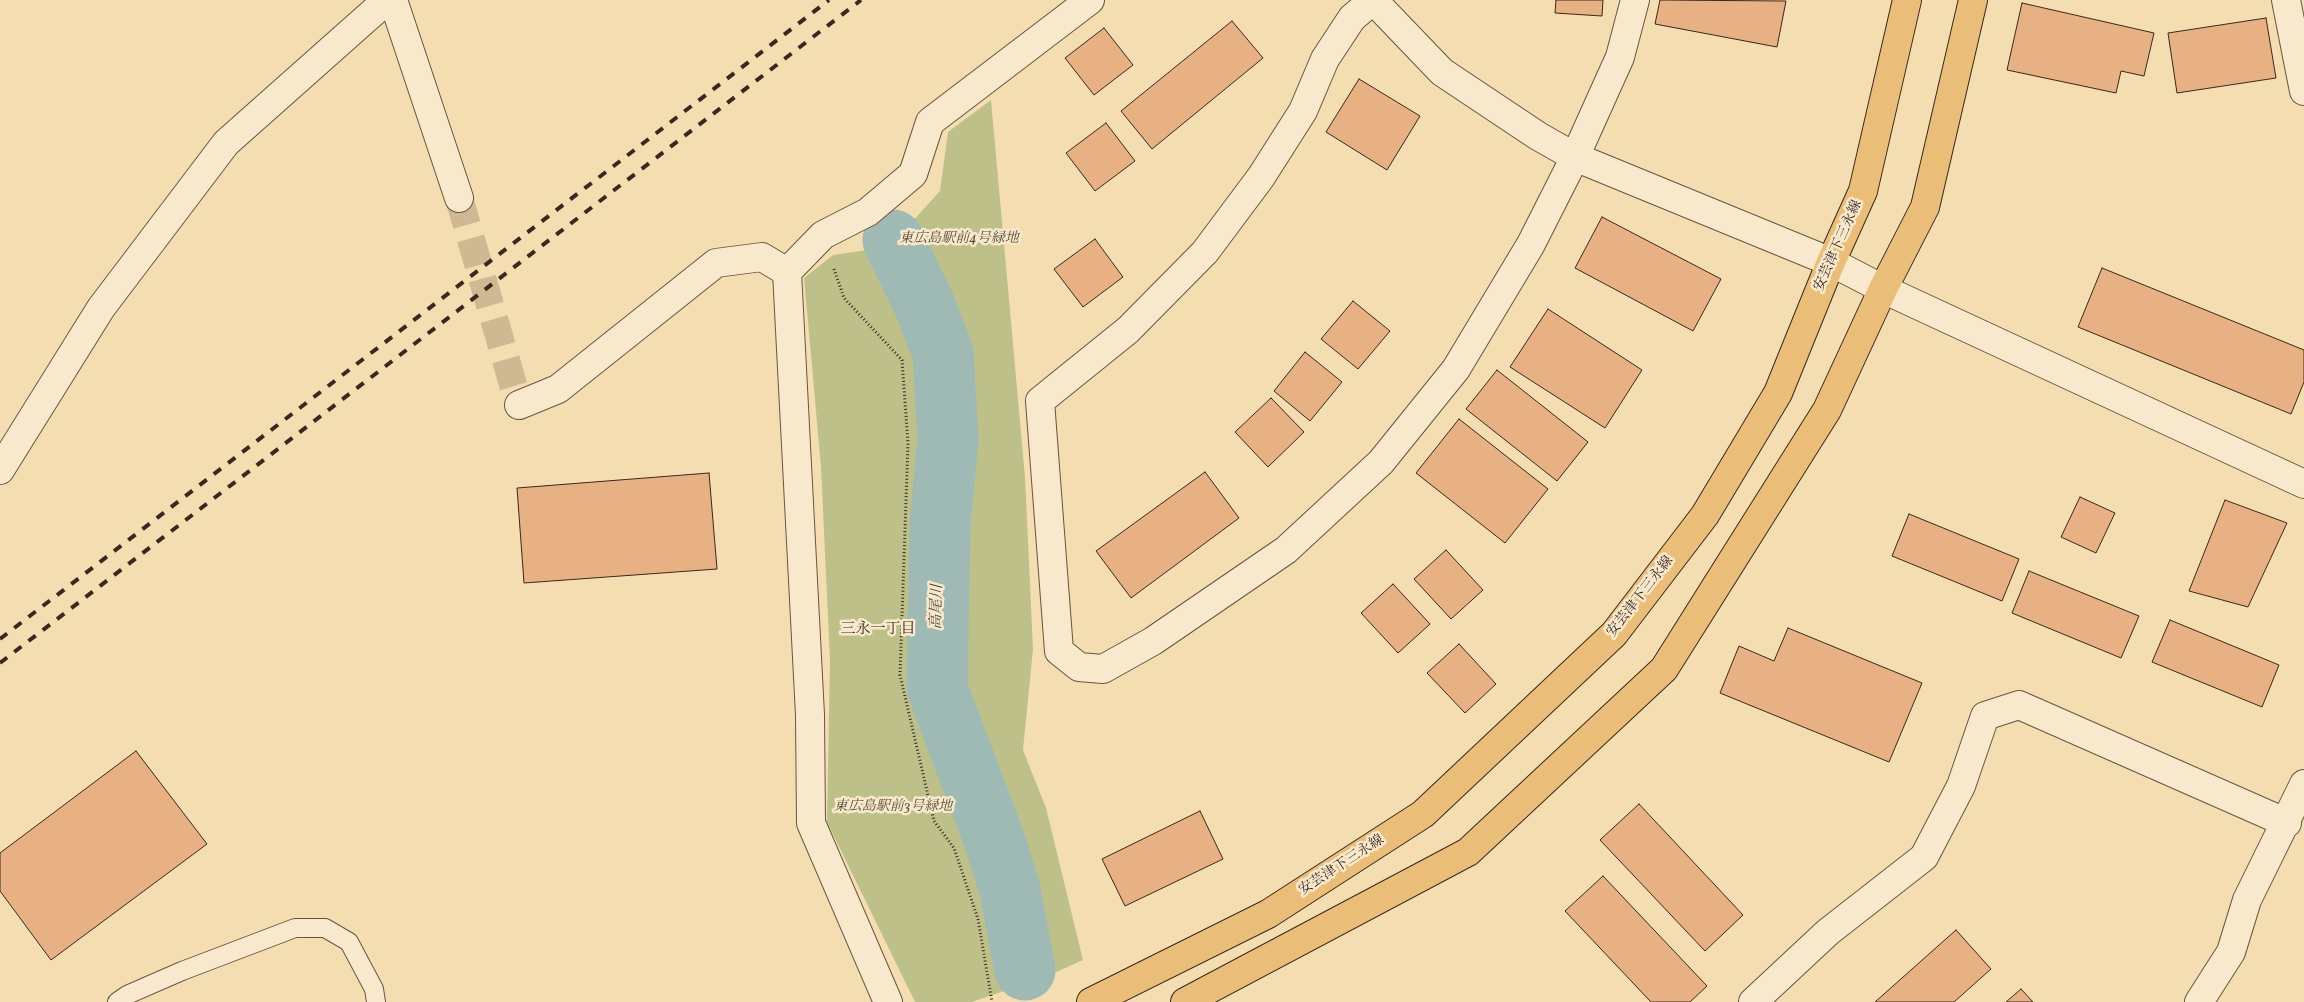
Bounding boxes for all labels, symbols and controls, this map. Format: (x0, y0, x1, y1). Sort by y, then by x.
street label: 安芸津下三永線 (1811, 198, 1867, 294)
park label: 東広島駅前4号緑地 (899, 231, 1019, 247)
street label: 安芸津下三永線 (1604, 553, 1678, 641)
water label: 高尾川 (929, 584, 947, 630)
district label: 三永一丁目 (841, 621, 915, 639)
park label: 東広島駅前3号緑地 (834, 799, 952, 815)
street label: 安芸津下三永線 (1296, 832, 1388, 900)

